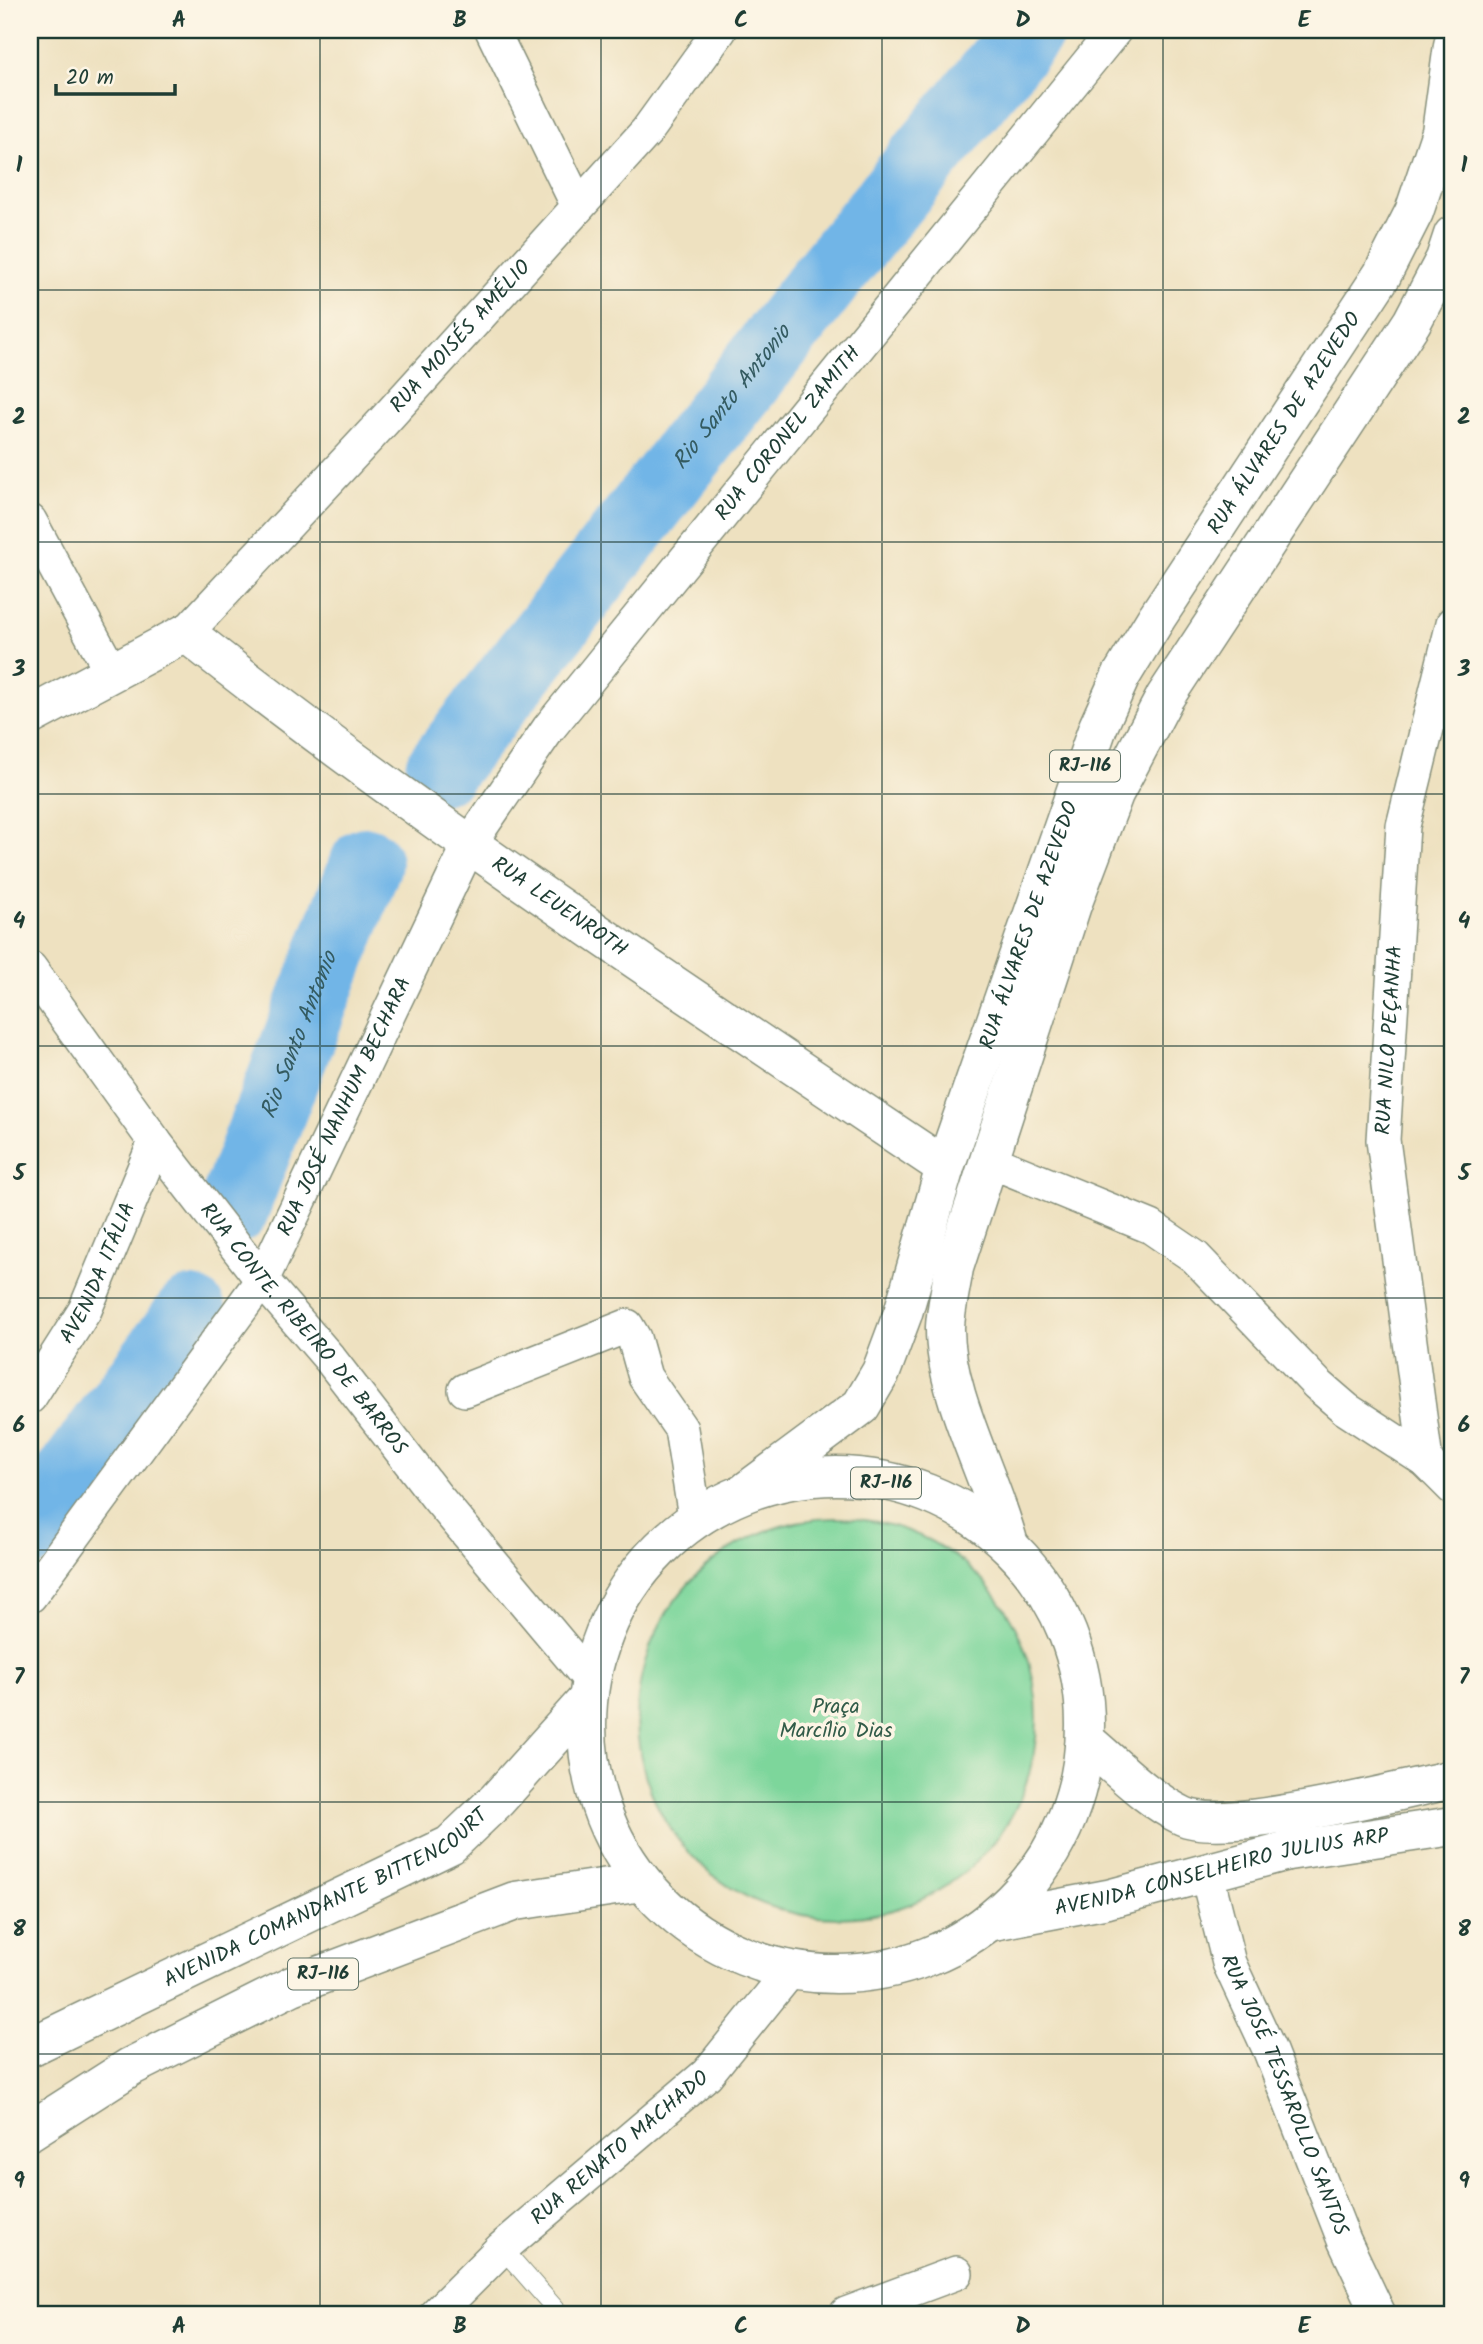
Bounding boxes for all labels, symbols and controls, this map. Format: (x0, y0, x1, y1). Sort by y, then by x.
text: A (172, 3, 186, 39)
text: B (453, 3, 467, 39)
text: C (734, 3, 748, 39)
text: D (1015, 3, 1031, 39)
text: E (1298, 3, 1312, 39)
scale bar (56, 52, 175, 96)
text: 20 m (66, 62, 114, 95)
text: 1 (16, 148, 23, 184)
text: 1 (1461, 148, 1468, 184)
street label: RUA MOISÉS AMÉLIO (382, 252, 539, 421)
street label: RUA ÁLVARES DE AZEVEDO (1199, 305, 1370, 541)
water label: Rio Santo Antonio (664, 316, 802, 478)
street label: RUA CORONEL ZAMITH (707, 338, 869, 528)
text: 2 (12, 400, 26, 436)
text: 2 (1457, 400, 1471, 436)
text: 3 (12, 652, 26, 688)
text: 3 (1457, 652, 1471, 688)
road number: RJ-116 (1050, 750, 1120, 782)
street label: RUA ÁLVARES DE AZEVEDO (971, 797, 1087, 1054)
street label: RUA LEUENROTH (485, 848, 634, 966)
text: 4 (13, 904, 26, 940)
text: 4 (1458, 904, 1471, 940)
street label: RUA NILO PEÇANHA (1367, 944, 1412, 1136)
water label: Rio Santo Antonio (251, 945, 349, 1124)
street label: RUA JOSÉ NANHUM BECHARA (269, 972, 420, 1242)
text: 5 (12, 1156, 27, 1192)
text: 5 (1457, 1156, 1472, 1192)
street label: RUA CONTE. RIBEIRO DE BARROS (191, 1196, 415, 1462)
street label: AVENIDA ITÁLIA (51, 1197, 145, 1350)
text: 6 (13, 1408, 25, 1444)
text: 6 (1458, 1408, 1470, 1444)
road number: RJ-116 (851, 1468, 921, 1498)
text: 7 (14, 1660, 26, 1696)
text: 7 (1459, 1660, 1471, 1696)
park label: Praça Marcílio Dias (779, 1691, 893, 1748)
street label: AVENIDA COMANDANTE BITTENCOURT (158, 1799, 497, 1997)
street label: AVENIDA CONSELHEIRO JULIUS ARP (1052, 1819, 1391, 1925)
text: 8 (12, 1912, 26, 1948)
text: 8 (1457, 1912, 1471, 1948)
street label: RUA JOSÉ TESSAROLLO SANTOS (1211, 1951, 1357, 2241)
road number: RJ-116 (288, 1958, 358, 1990)
street label: RUA RENATO MACHADO (523, 2062, 717, 2233)
text: 9 (13, 2164, 25, 2200)
text: 9 (1458, 2164, 1470, 2200)
text: A (172, 2309, 186, 2344)
text: B (453, 2309, 467, 2344)
text: C (734, 2309, 748, 2344)
text: D (1015, 2309, 1031, 2344)
text: E (1298, 2309, 1312, 2344)

